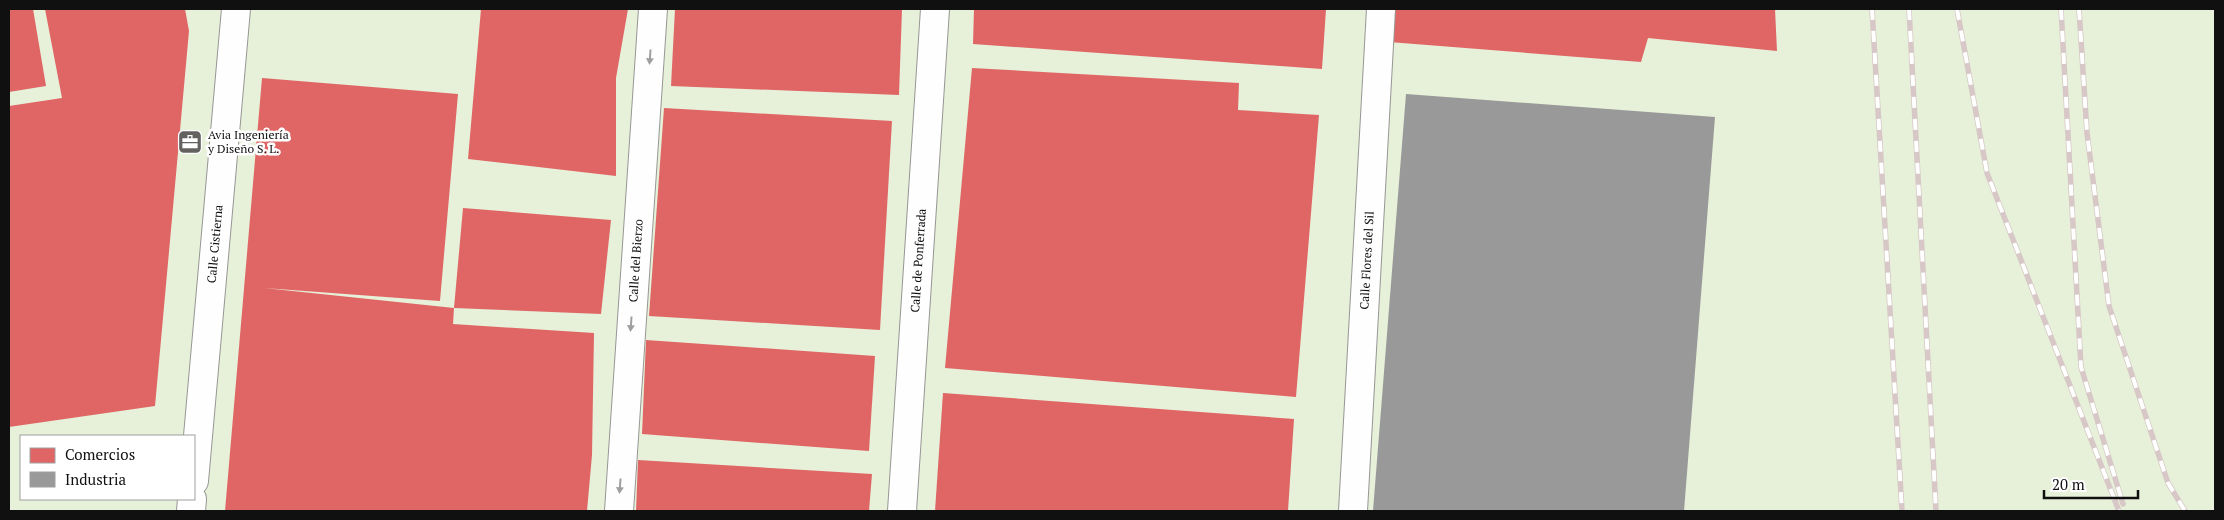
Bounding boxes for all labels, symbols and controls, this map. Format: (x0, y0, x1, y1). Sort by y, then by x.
one-way arrow (646, 50, 654, 66)
place label: Avia Ingeniería y Diseño S. L. (207, 127, 289, 156)
office icon: Avia Ingeniería y Diseño S. L. (177, 129, 203, 155)
street label: Calle Cistierna (204, 204, 226, 284)
street label: Calle de Ponferrada (907, 208, 929, 313)
street label: Calle Flores del Sil (1356, 210, 1377, 310)
street label: Calle del Bierzo (625, 218, 646, 303)
one-way arrow (627, 317, 635, 333)
legend (20, 435, 195, 500)
text: Comercios (65, 444, 135, 464)
scale bar (2044, 468, 2138, 500)
text: Industria (65, 469, 126, 489)
text: 20 m (2052, 474, 2085, 494)
one-way arrow (616, 479, 624, 495)

